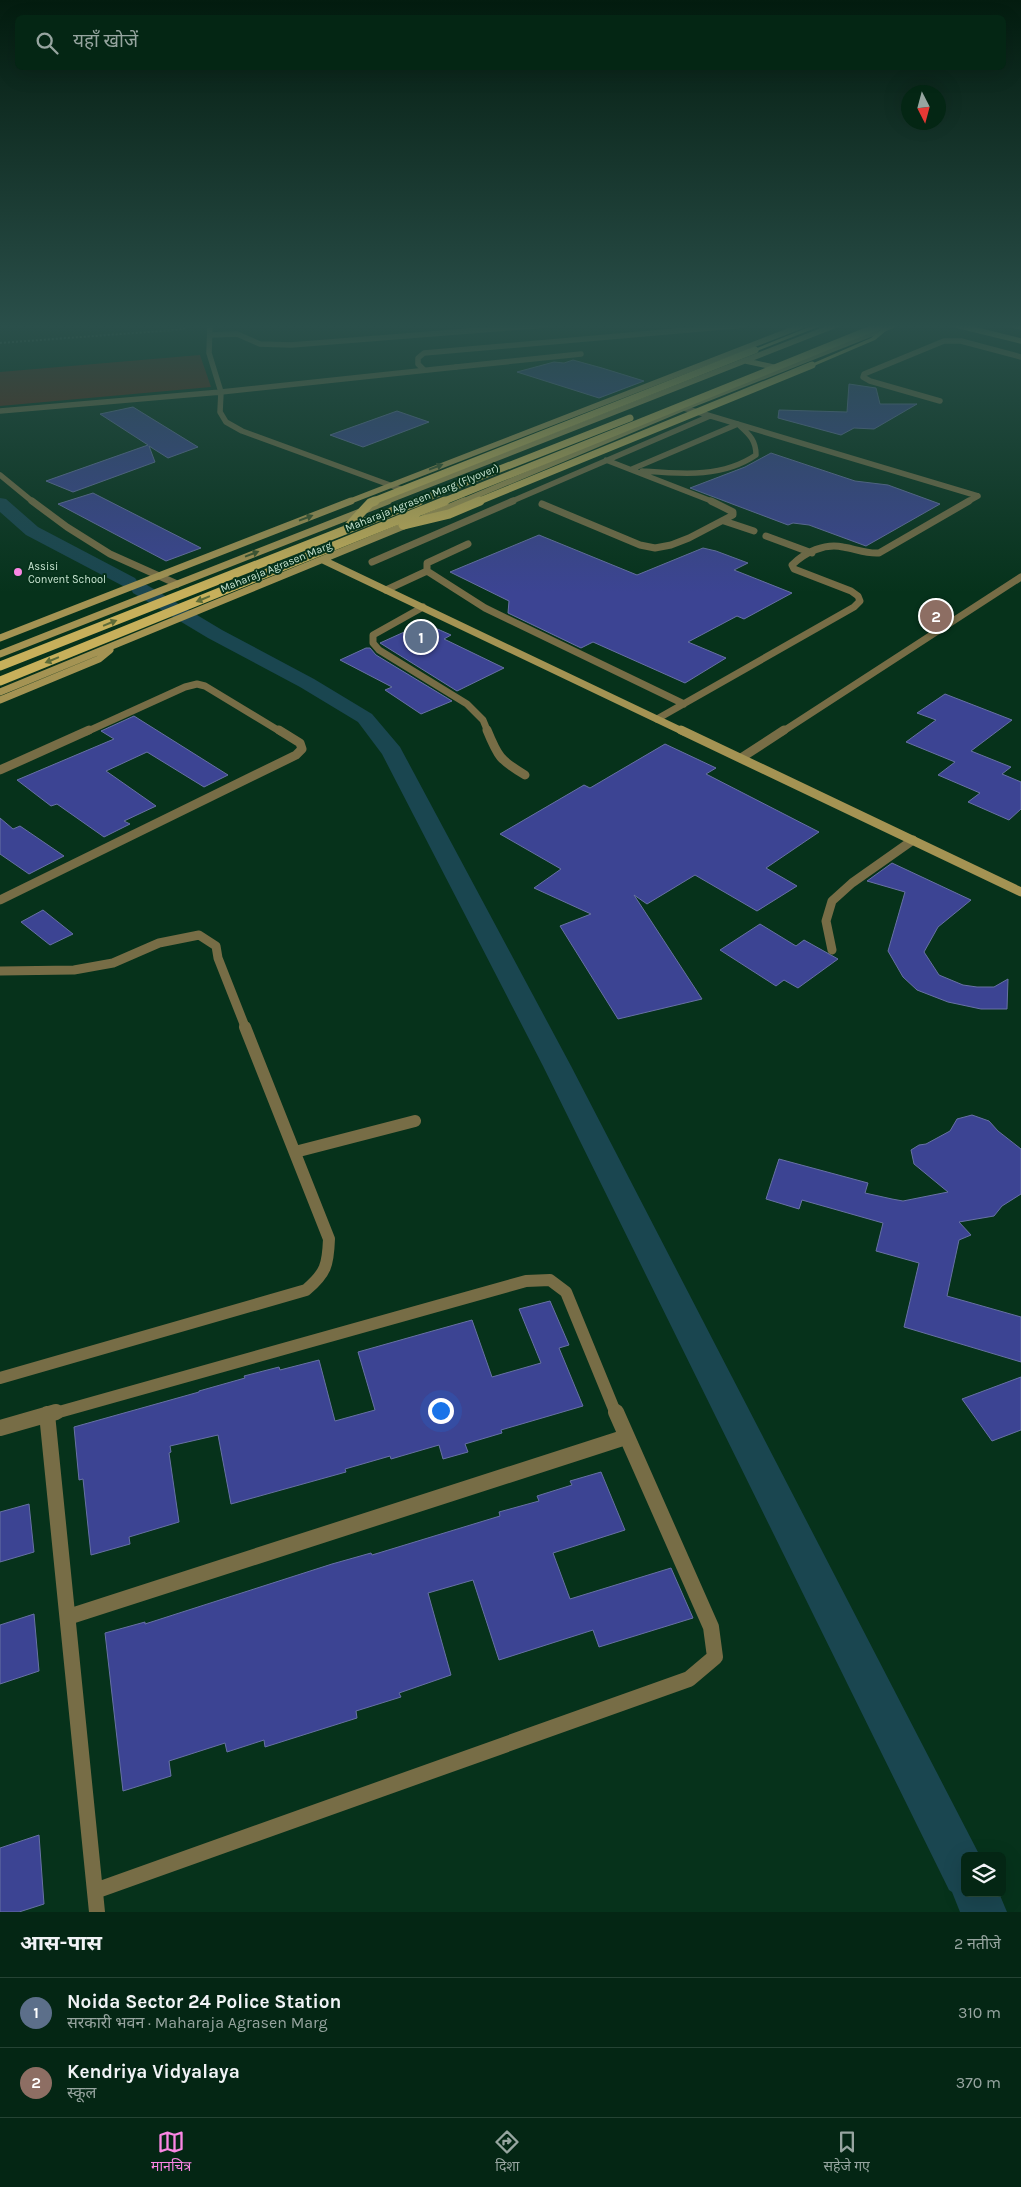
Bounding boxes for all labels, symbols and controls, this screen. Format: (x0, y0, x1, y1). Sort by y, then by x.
search box (15, 15, 1006, 70)
icon: search (33, 29, 61, 57)
text: यहाँ खोजें (73, 30, 138, 52)
north arrow (901, 85, 946, 130)
street label: Maharaja Agrasen Marg (Flyover) (343, 461, 501, 535)
one-way arrow (429, 463, 443, 471)
one-way arrow (299, 514, 313, 522)
street label: Maharaja Agrasen Marg (218, 538, 334, 595)
one-way arrow (245, 550, 259, 558)
place label: Assisi Convent School (28, 560, 106, 586)
marker: Assisi Convent School (12, 566, 24, 578)
one-way arrow (195, 595, 210, 603)
pin: 2 (920, 597, 952, 635)
one-way arrow (103, 618, 118, 626)
pin: 1 (405, 618, 437, 656)
one-way arrow (44, 656, 59, 664)
your location (428, 1398, 454, 1424)
map controls (961, 1852, 1006, 1897)
button: layers (961, 1852, 1006, 1897)
text: आस-पास (20, 1931, 102, 1955)
text: 2 नतीजे (954, 1934, 1001, 1953)
text: Noida Sector 24 Police Station (67, 1991, 341, 2013)
text: 1 (33, 2003, 39, 2022)
text: 310 m (958, 2003, 1001, 2022)
text: सरकारी भवन · Maharaja Agrasen Marg (67, 2013, 328, 2032)
text: Kendriya Vidyalaya (67, 2061, 240, 2083)
text: 2 (31, 2073, 41, 2092)
text: 370 m (956, 2073, 1001, 2092)
text: स्कूल (67, 2083, 96, 2102)
tab: मानचित्र (151, 2128, 191, 2177)
tab: दिशा (493, 2128, 521, 2177)
tab: सहेजे गए (824, 2128, 870, 2177)

